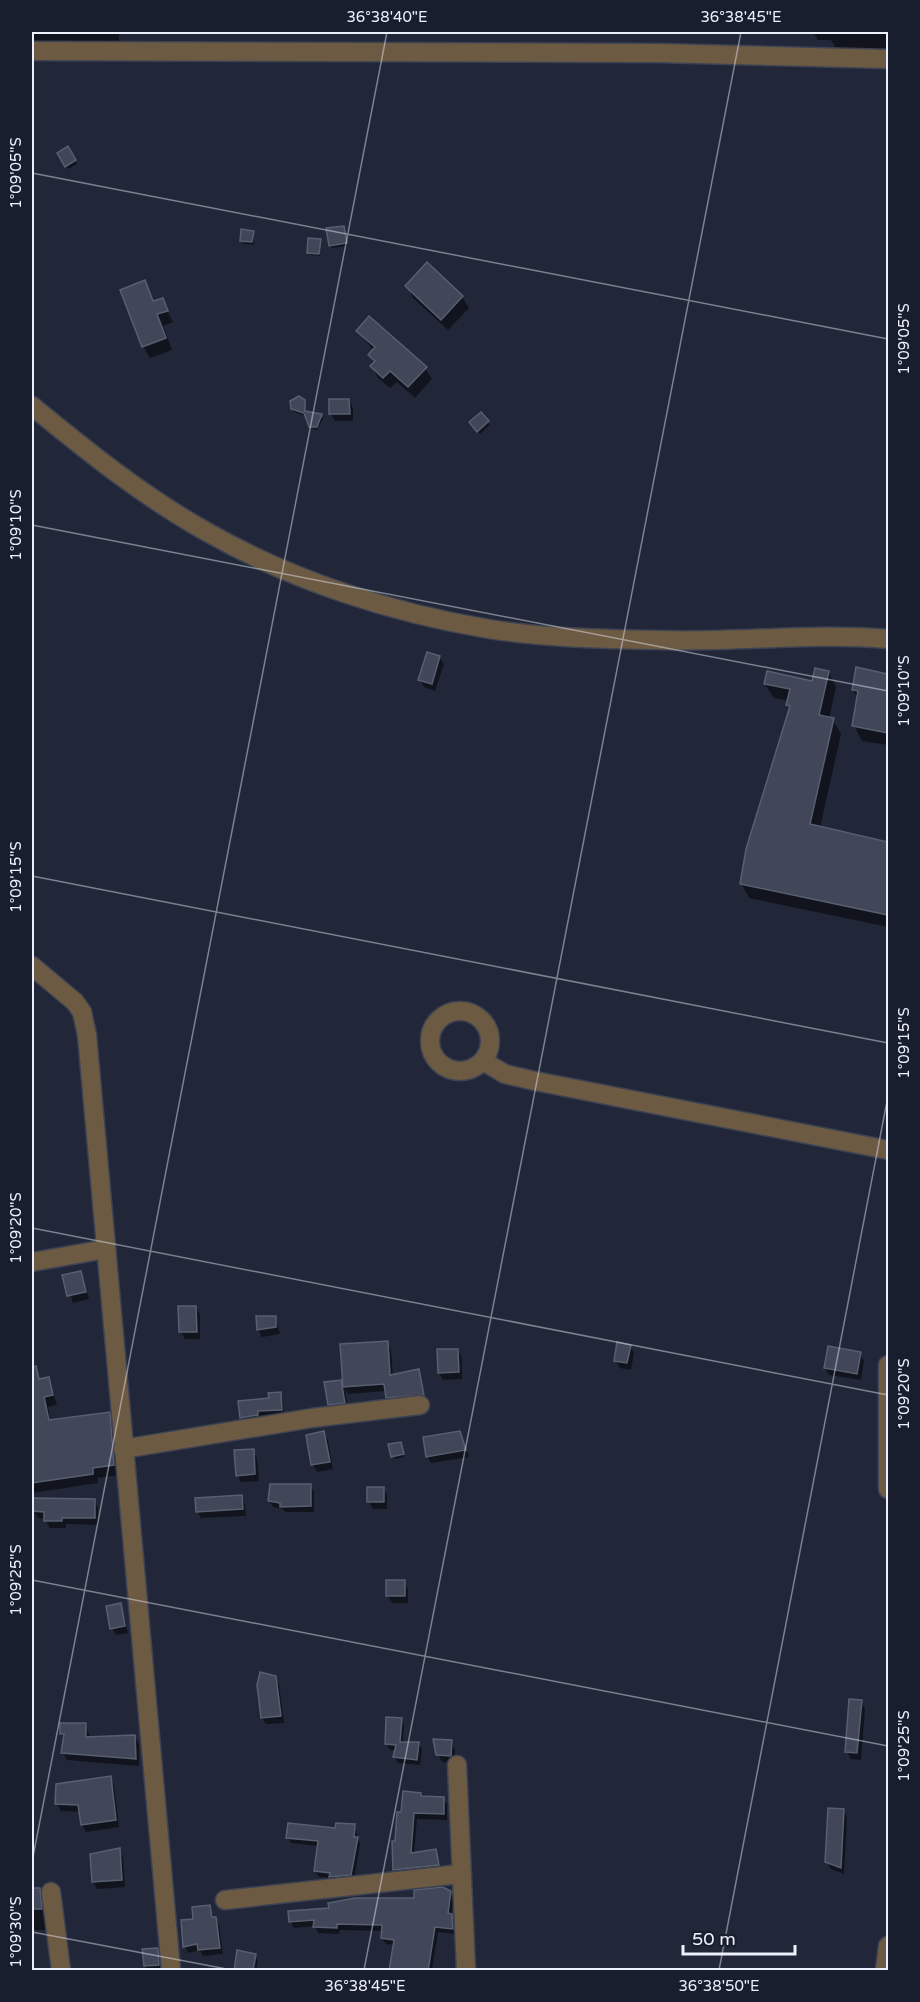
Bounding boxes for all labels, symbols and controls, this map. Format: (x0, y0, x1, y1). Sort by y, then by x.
text: 36°38'40"E (346, 8, 428, 26)
text: 36°38'45"E (700, 8, 782, 26)
text: 1°09'05"S (7, 137, 25, 209)
text: 1°09'05"S (895, 303, 913, 375)
text: 1°09'10"S (7, 489, 25, 561)
text: 1°09'10"S (895, 655, 913, 727)
text: 1°09'15"S (7, 841, 25, 913)
text: 1°09'15"S (895, 1007, 913, 1079)
text: 1°09'20"S (7, 1192, 25, 1264)
text: 1°09'20"S (895, 1358, 913, 1430)
text: 1°09'25"S (7, 1544, 25, 1616)
text: 1°09'25"S (895, 1710, 913, 1782)
text: 1°09'30"S (7, 1896, 25, 1968)
scale bar (683, 1918, 796, 1956)
text: 50 m (692, 1928, 736, 1950)
text: 36°38'45"E (324, 1977, 406, 1995)
text: 36°38'50"E (678, 1977, 760, 1995)

